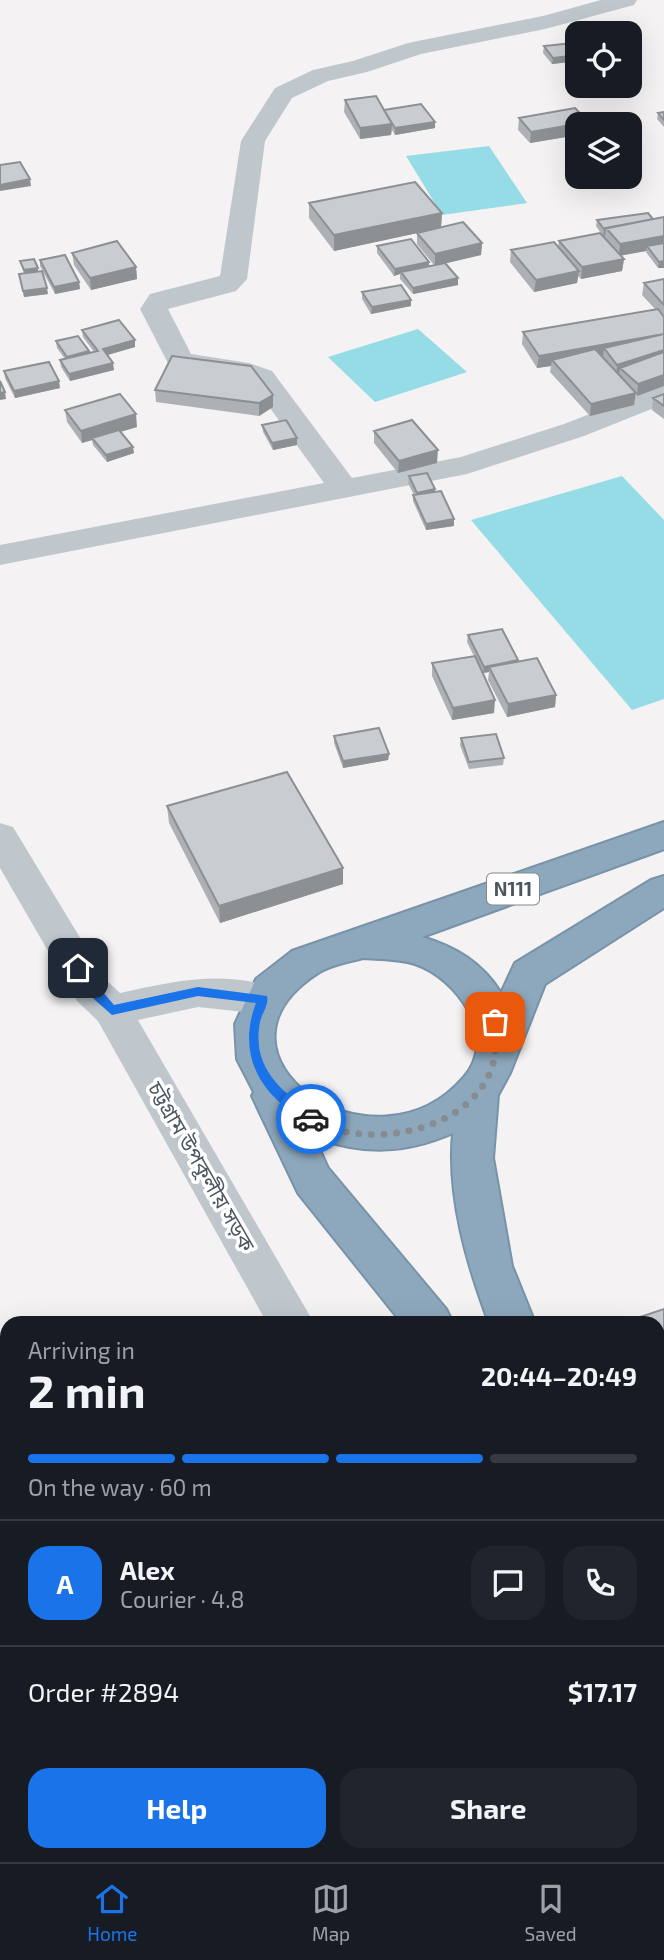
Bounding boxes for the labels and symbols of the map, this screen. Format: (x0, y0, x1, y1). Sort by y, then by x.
road number: N111 (487, 874, 539, 904)
pin (48, 938, 108, 998)
pin (465, 992, 525, 1052)
street label: চট্টগ্রাম উপকূলীয় সড়ক (141, 1076, 262, 1257)
courier (276, 1084, 346, 1154)

